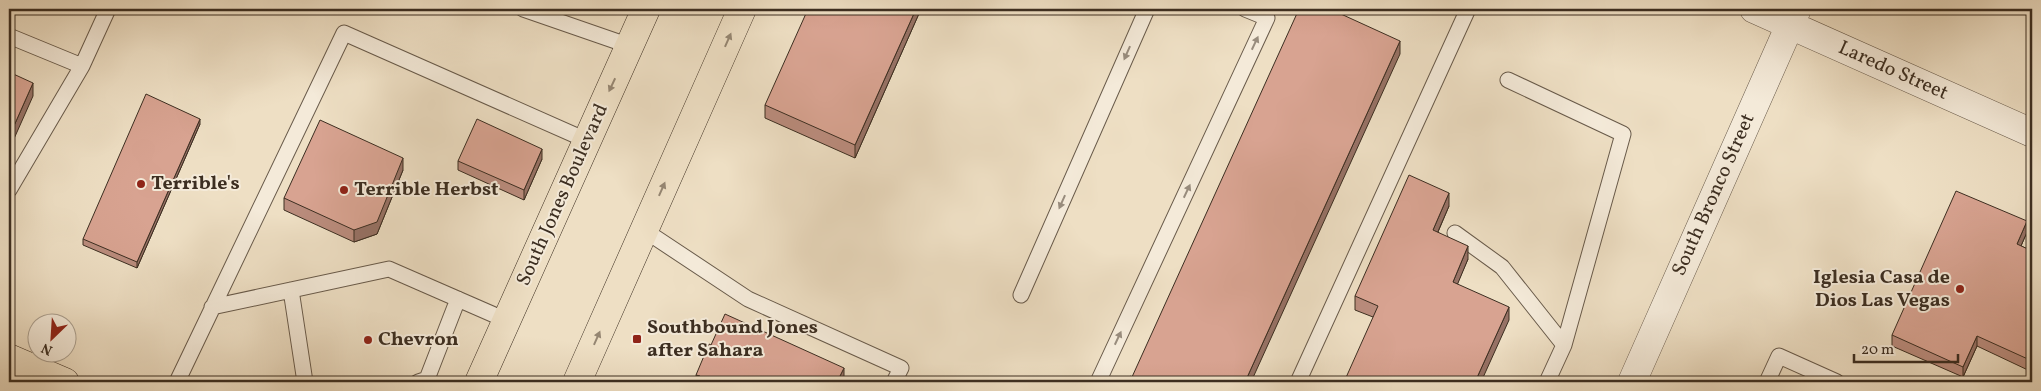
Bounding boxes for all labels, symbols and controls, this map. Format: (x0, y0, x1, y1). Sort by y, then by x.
one-way arrow (724, 33, 732, 47)
street label: Laredo Street (1834, 34, 1952, 108)
one-way arrow (1251, 36, 1259, 50)
one-way arrow (1123, 46, 1131, 60)
one-way arrow (607, 78, 615, 92)
street label: South Jones Boulevard (510, 99, 616, 291)
street label: South Bronco Street (1666, 109, 1762, 281)
place label: Terrible's (151, 170, 240, 198)
place label: Terrible Herbst (354, 176, 499, 204)
marker: Terrible's (135, 178, 147, 190)
one-way arrow (659, 182, 667, 196)
marker: Terrible Herbst (338, 184, 350, 196)
one-way arrow (1183, 184, 1191, 198)
one-way arrow (1058, 195, 1066, 209)
place label: Iglesia Casa de Dios Las Vegas (1813, 264, 1950, 315)
marker: Iglesia Casa de Dios Las Vegas (1954, 283, 1966, 295)
north arrow (28, 314, 78, 364)
place label: Southbound Jones after Sahara (647, 314, 818, 365)
place label: Chevron (378, 326, 459, 354)
one-way arrow (593, 331, 601, 345)
one-way arrow (1115, 331, 1123, 345)
scale bar (1854, 331, 1957, 363)
marker: Southbound Jones after Sahara (631, 333, 643, 345)
marker: Chevron (362, 334, 374, 346)
text: N (39, 338, 56, 359)
text: 20 m (1861, 340, 1894, 361)

